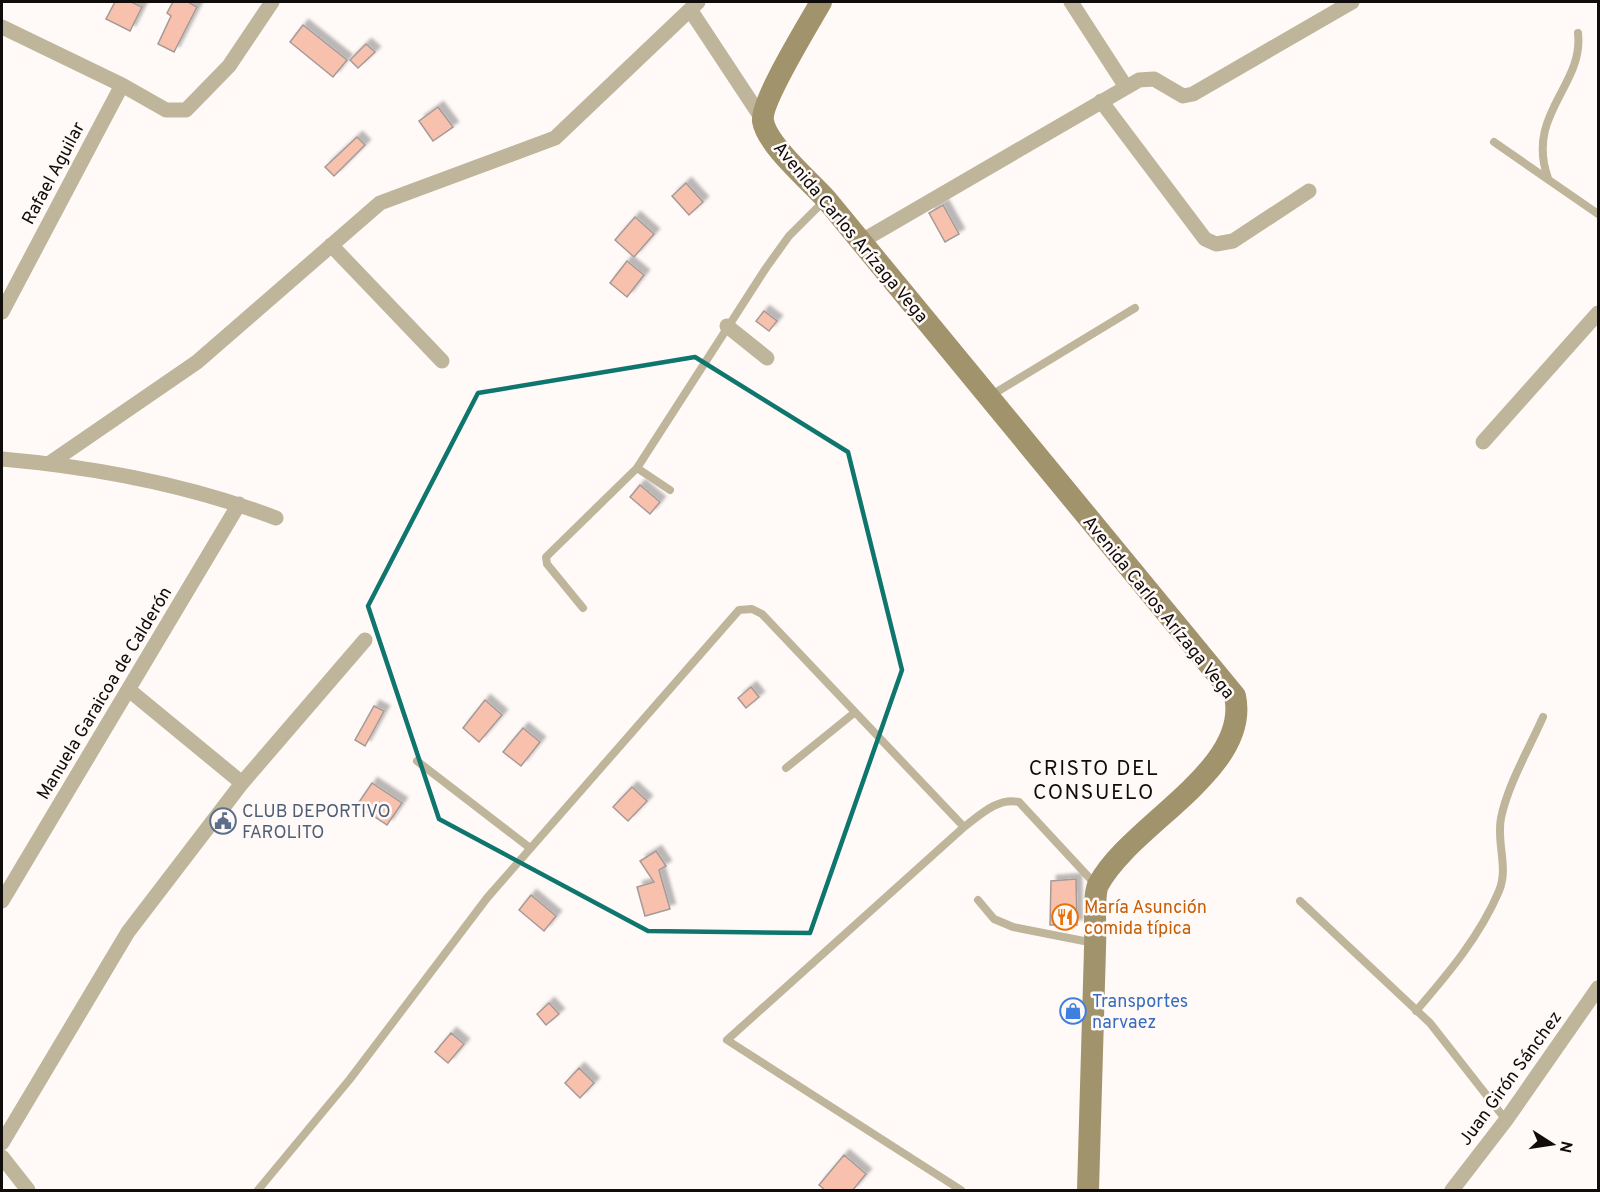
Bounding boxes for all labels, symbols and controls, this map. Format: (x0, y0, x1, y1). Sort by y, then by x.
street label: Rafael Aguilar (18, 118, 91, 229)
street label: Avenida Carlos Arízaga Vega (767, 138, 932, 328)
street label: Avenida Carlos Arízaga Vega (1077, 512, 1239, 704)
street label: Manuela Garaicoa de Calderón (32, 583, 178, 804)
district label: CRISTO DEL CONSUELO (1029, 756, 1159, 807)
place label: CLUB DEPORTIVO FAROLITO (242, 801, 391, 845)
public building icon: CLUB DEPORTIVO FAROLITO (208, 806, 238, 836)
place label: María Asunción comida típica (1084, 897, 1207, 941)
restaurant icon: María Asunción comida típica (1050, 902, 1080, 932)
place label: Transportes narvaez (1092, 991, 1188, 1035)
shop icon: Transportes narvaez (1058, 996, 1088, 1026)
street label: Juan Girón Sánchez (1455, 1007, 1568, 1151)
north arrow (1522, 1114, 1582, 1174)
text: N (1554, 1139, 1576, 1154)

